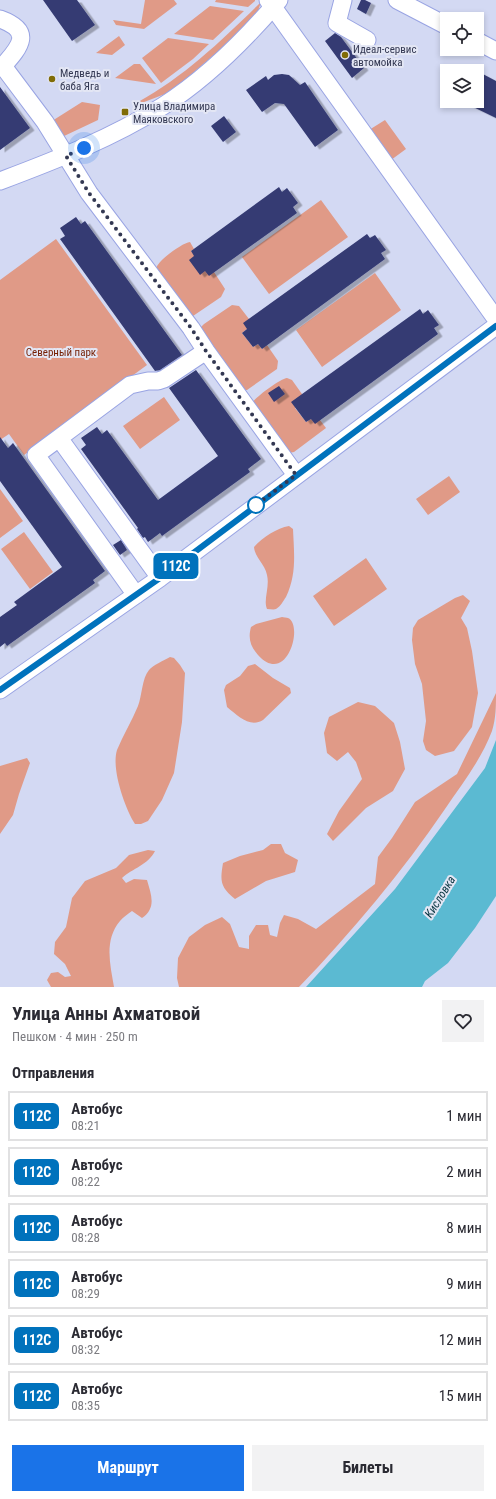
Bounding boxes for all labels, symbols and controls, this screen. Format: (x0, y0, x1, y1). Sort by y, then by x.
map controls (440, 12, 484, 108)
button: locate (440, 12, 484, 56)
place label: Идеал-сервис автомойка (353, 43, 416, 69)
marker: Идеал-сервис автомойка (340, 50, 350, 60)
button: layers (440, 64, 484, 108)
place label: Медведь и баба Яга (60, 67, 109, 93)
marker: Медведь и баба Яга (47, 74, 57, 84)
place label: Улица Владимира Маяковского (133, 100, 215, 126)
marker: Улица Владимира Маяковского (120, 107, 130, 117)
your location (74, 138, 94, 158)
park label: Северный парк (26, 346, 97, 359)
unlabelled marker (247, 496, 265, 514)
line badge: 112С (148, 553, 204, 579)
text: 112С (161, 558, 191, 574)
water label: Кисловка (422, 874, 458, 920)
button: heart (442, 1000, 484, 1042)
text: Улица Анны Ахматовой (12, 1002, 200, 1025)
text: Пешком · 4 мин · 250 m (12, 1029, 138, 1044)
text: Отправления (12, 1064, 94, 1082)
text: Автобус (71, 1100, 123, 1118)
text: 1 мин (446, 1107, 482, 1125)
text: 112С (22, 1108, 51, 1124)
text: 08:21 (71, 1118, 100, 1133)
text: Автобус (71, 1156, 123, 1174)
text: 2 мин (446, 1163, 482, 1181)
text: 112С (22, 1164, 51, 1180)
text: 08:22 (71, 1174, 100, 1189)
text: Автобус (71, 1212, 123, 1230)
text: 8 мин (446, 1219, 482, 1237)
text: 112С (22, 1220, 51, 1236)
text: 08:28 (71, 1230, 100, 1245)
text: Автобус (71, 1268, 123, 1286)
text: 9 мин (446, 1275, 482, 1293)
text: 112С (22, 1276, 51, 1292)
text: 08:29 (71, 1286, 100, 1301)
text: Автобус (71, 1324, 123, 1342)
text: 12 мин (439, 1331, 482, 1349)
text: 112С (22, 1332, 51, 1348)
text: 08:32 (71, 1342, 100, 1357)
text: Автобус (71, 1380, 123, 1398)
text: 15 мин (439, 1387, 482, 1405)
text: 112С (22, 1388, 51, 1404)
text: 08:35 (71, 1398, 100, 1413)
button: Маршрут (12, 1445, 244, 1491)
button: Билеты (252, 1445, 484, 1491)

